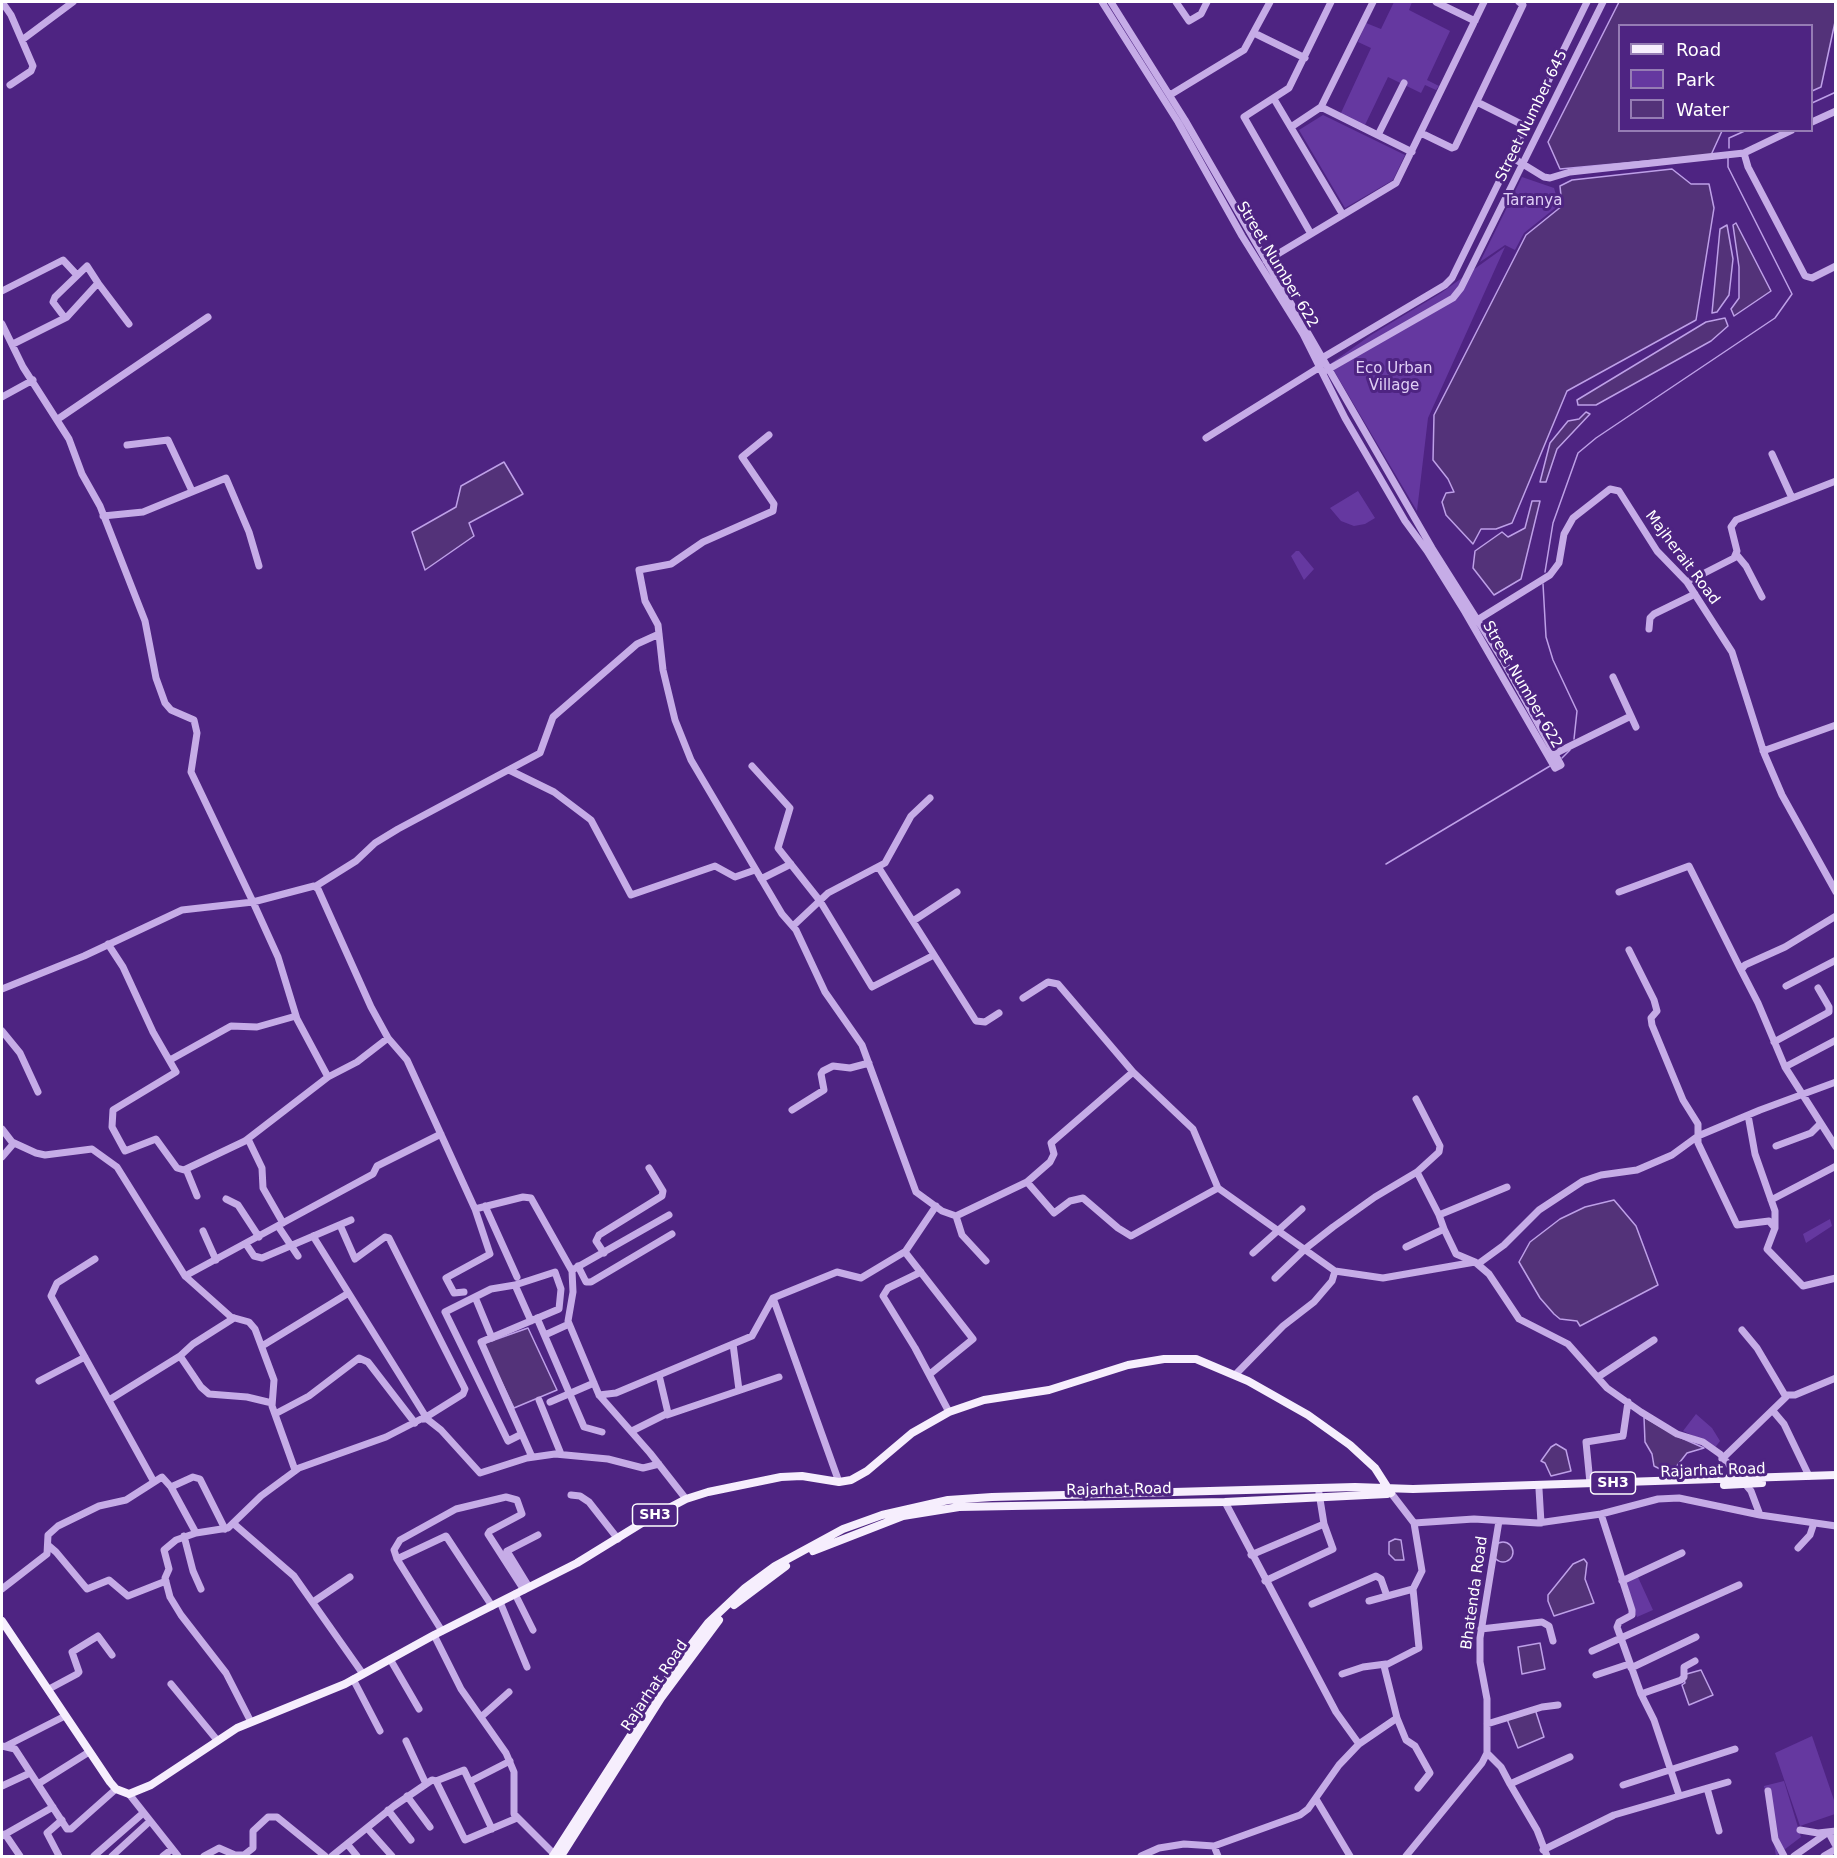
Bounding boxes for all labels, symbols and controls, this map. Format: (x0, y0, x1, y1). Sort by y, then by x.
legend (1618, 24, 1813, 132)
text: Road (1676, 39, 1721, 60)
street label: Street Number 645 (1492, 47, 1572, 185)
text: Park (1676, 69, 1715, 90)
text: Water (1676, 99, 1729, 120)
park label: Taranya (1504, 192, 1562, 210)
street label: Street Number 622 (1232, 199, 1322, 331)
park label: Eco Urban Village (1355, 360, 1433, 395)
street label: Majherait Road (1641, 508, 1723, 608)
street label: Street Number 622 (1478, 618, 1566, 752)
street label: Rajarhat Road (1660, 1460, 1766, 1482)
road number: SH3 (1590, 1472, 1636, 1494)
street label: Rajarhat Road (1066, 1480, 1172, 1500)
road number: SH3 (632, 1504, 678, 1526)
street label: Bhatenda Road (1458, 1535, 1492, 1651)
street label: Rajarhat Road (618, 1637, 692, 1735)

